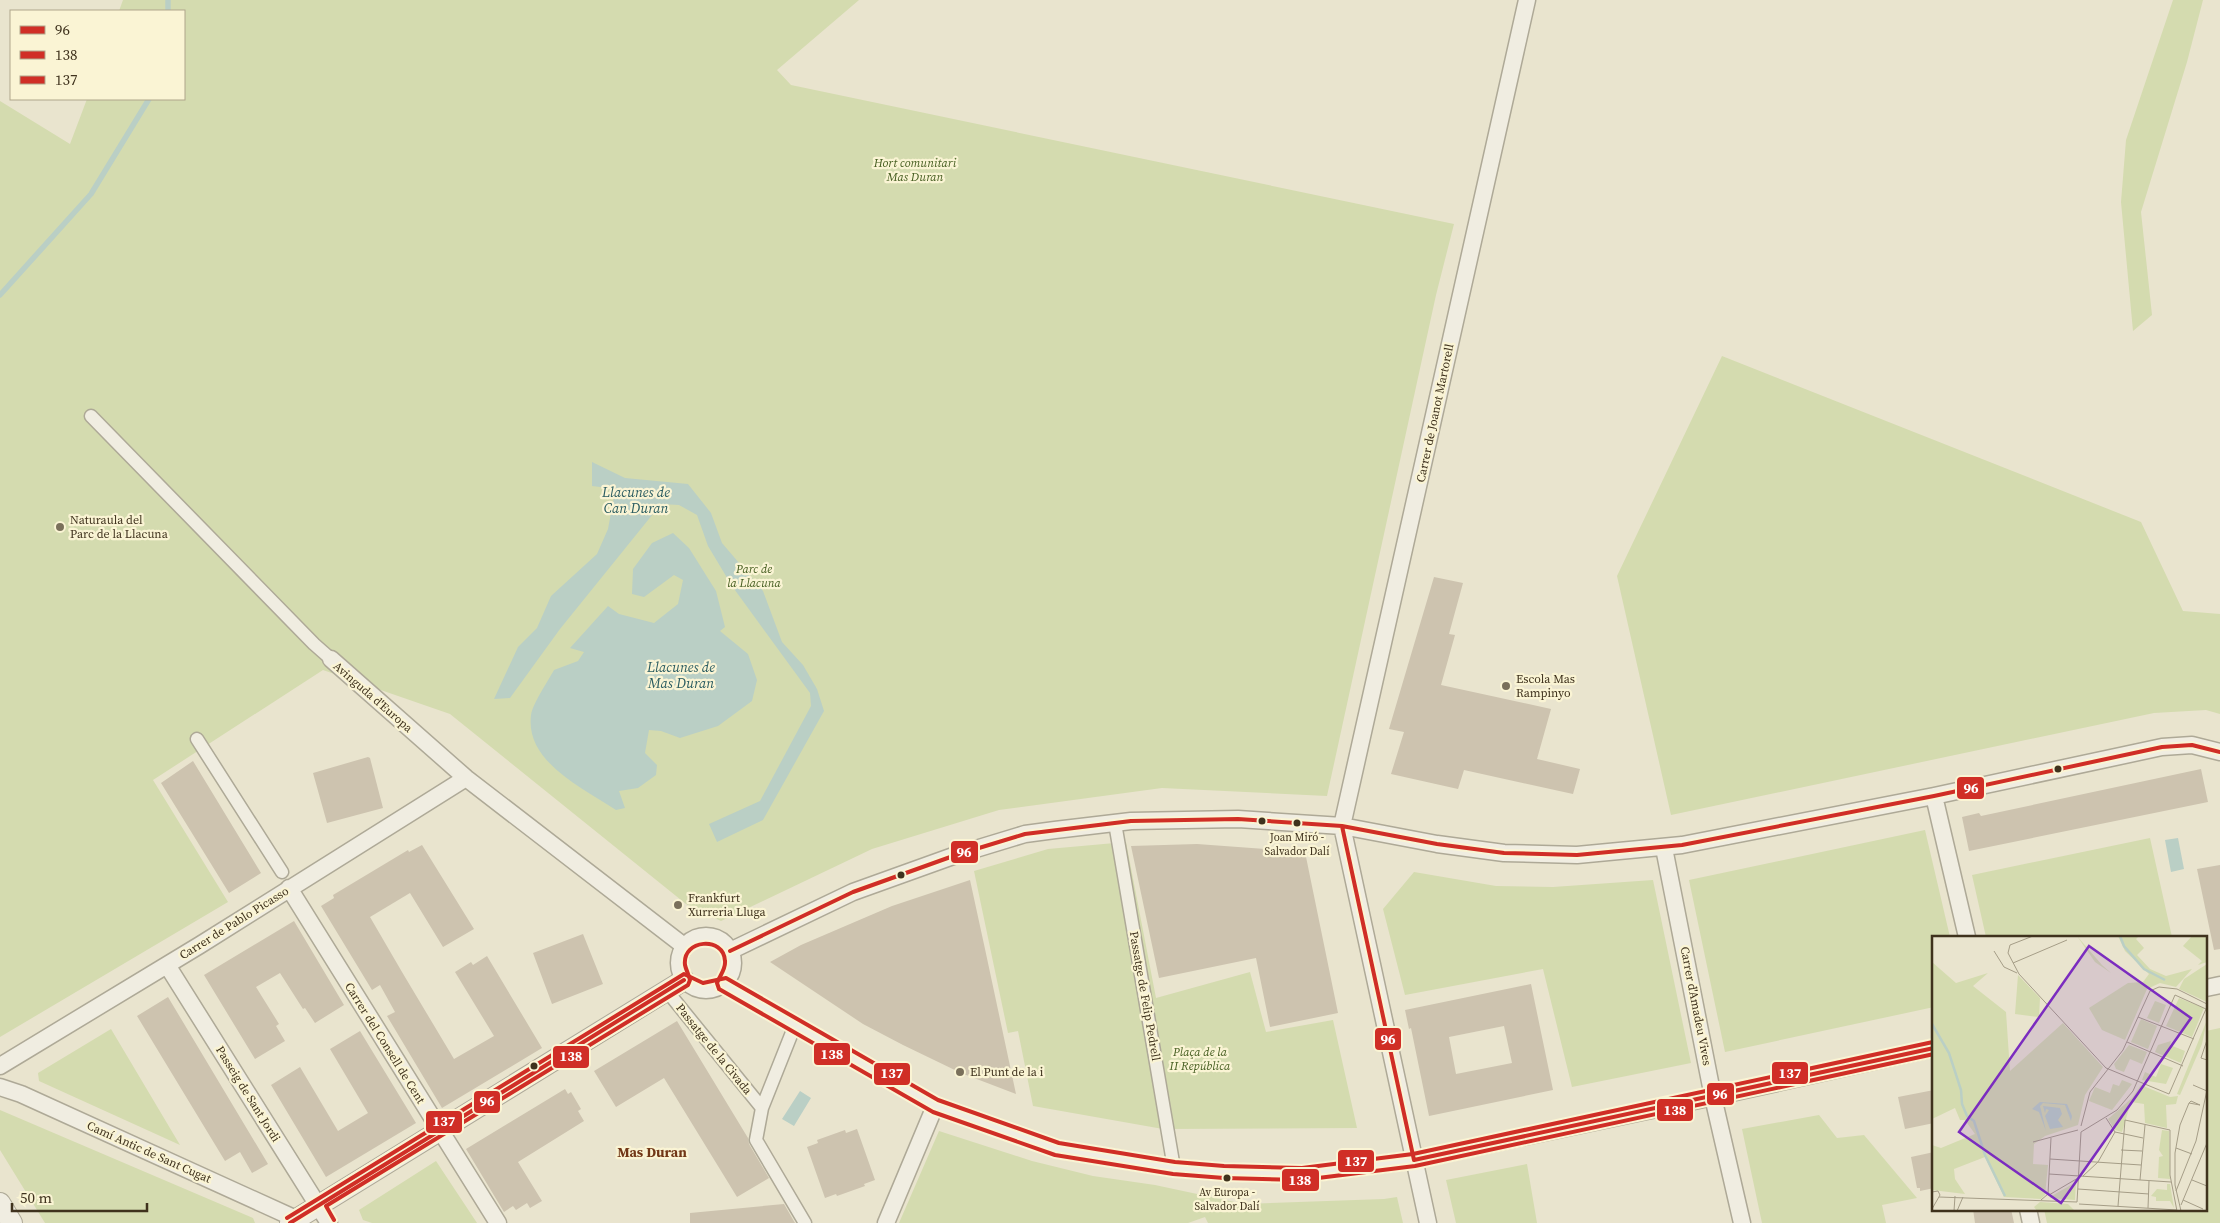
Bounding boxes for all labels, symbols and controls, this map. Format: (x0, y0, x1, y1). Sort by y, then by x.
legend (10, 10, 185, 100)
text: 96 (55, 19, 70, 40)
text: 138 (55, 44, 78, 65)
text: 137 (55, 69, 78, 90)
park label: Hort comunitari Mas Duran (873, 155, 957, 185)
street label: Carrer de Joanot Martorell (1412, 342, 1458, 484)
water label: Llacunes de Can Duran (601, 482, 670, 518)
place label: Naturaula del Parc de la Llacuna (70, 512, 169, 542)
marker: Naturaula del Parc de la Llacuna (54, 521, 66, 533)
park label: Parc de la Llacuna (727, 561, 782, 591)
water label: Llacunes de Mas Duran (646, 657, 715, 693)
street label: Avinguda d'Europa (330, 658, 417, 736)
place label: Escola Mas Rampinyo (1516, 671, 1575, 701)
marker: Escola Mas Rampinyo (1500, 680, 1512, 692)
unlabelled marker (2053, 764, 2063, 774)
line badge: 96 (1956, 776, 1985, 800)
text: 96 (1963, 778, 1979, 798)
unlabelled marker (1257, 816, 1267, 826)
marker: Joan Miró - Salvador Dalí (1292, 818, 1302, 828)
place label: Joan Miró - Salvador Dalí (1265, 830, 1329, 859)
line badge: 96 (950, 840, 979, 864)
text: 96 (956, 842, 972, 862)
unlabelled marker (896, 870, 906, 880)
street label: Carrer de Pablo Picasso (176, 883, 292, 963)
place label: Frankfurt Xurreria Lluga (688, 890, 766, 920)
marker: Frankfurt Xurreria Lluga (672, 899, 684, 911)
street label: Passatge de Felip Pedrell (1126, 930, 1164, 1063)
inset map (1932, 936, 2208, 1210)
street label: Carrer d'Amadeu Vives (1677, 945, 1715, 1067)
street label: Carrer del Consell de Cent (341, 979, 429, 1107)
street label: Passatge de la Civada (672, 1000, 756, 1098)
line badge: 96 (1374, 1027, 1402, 1051)
text: 96 (1380, 1029, 1396, 1049)
line badge: 138 (813, 1042, 851, 1066)
street label: Passeig de Sant Jordi (212, 1043, 284, 1145)
text: 138 (821, 1044, 843, 1064)
park label: Plaça de la II República (1169, 1044, 1231, 1074)
line badge: 138 (552, 1045, 590, 1069)
text: 138 (560, 1046, 582, 1066)
unlabelled marker (529, 1061, 539, 1071)
line badge: 137 (1771, 1061, 1809, 1085)
line badge: 137 (873, 1062, 911, 1086)
text: 137 (881, 1063, 904, 1083)
text: 137 (1779, 1063, 1802, 1083)
place label: El Punt de la i (970, 1064, 1044, 1080)
marker: El Punt de la i (954, 1066, 966, 1078)
line badge: 96 (1706, 1082, 1735, 1106)
text: 96 (1712, 1084, 1728, 1104)
line badge: 96 (473, 1090, 501, 1114)
text: 96 (479, 1091, 495, 1111)
line badge: 138 (1656, 1098, 1694, 1122)
text: 138 (1664, 1100, 1686, 1120)
line badge: 137 (425, 1110, 463, 1134)
text: 137 (433, 1111, 456, 1131)
street label: Camí Antic de Sant Cugat (84, 1117, 214, 1187)
district label: Mas Duran (617, 1142, 687, 1162)
line badge: 137 (1337, 1149, 1375, 1173)
text: 137 (1345, 1151, 1368, 1171)
line badge: 138 (1281, 1168, 1320, 1192)
text: 138 (1289, 1170, 1311, 1190)
marker: Av Europa - Salvador Dalí (1222, 1173, 1232, 1183)
scale bar (12, 1180, 148, 1212)
place label: Av Europa - Salvador Dalí (1195, 1185, 1259, 1214)
text: 50 m (20, 1187, 52, 1208)

